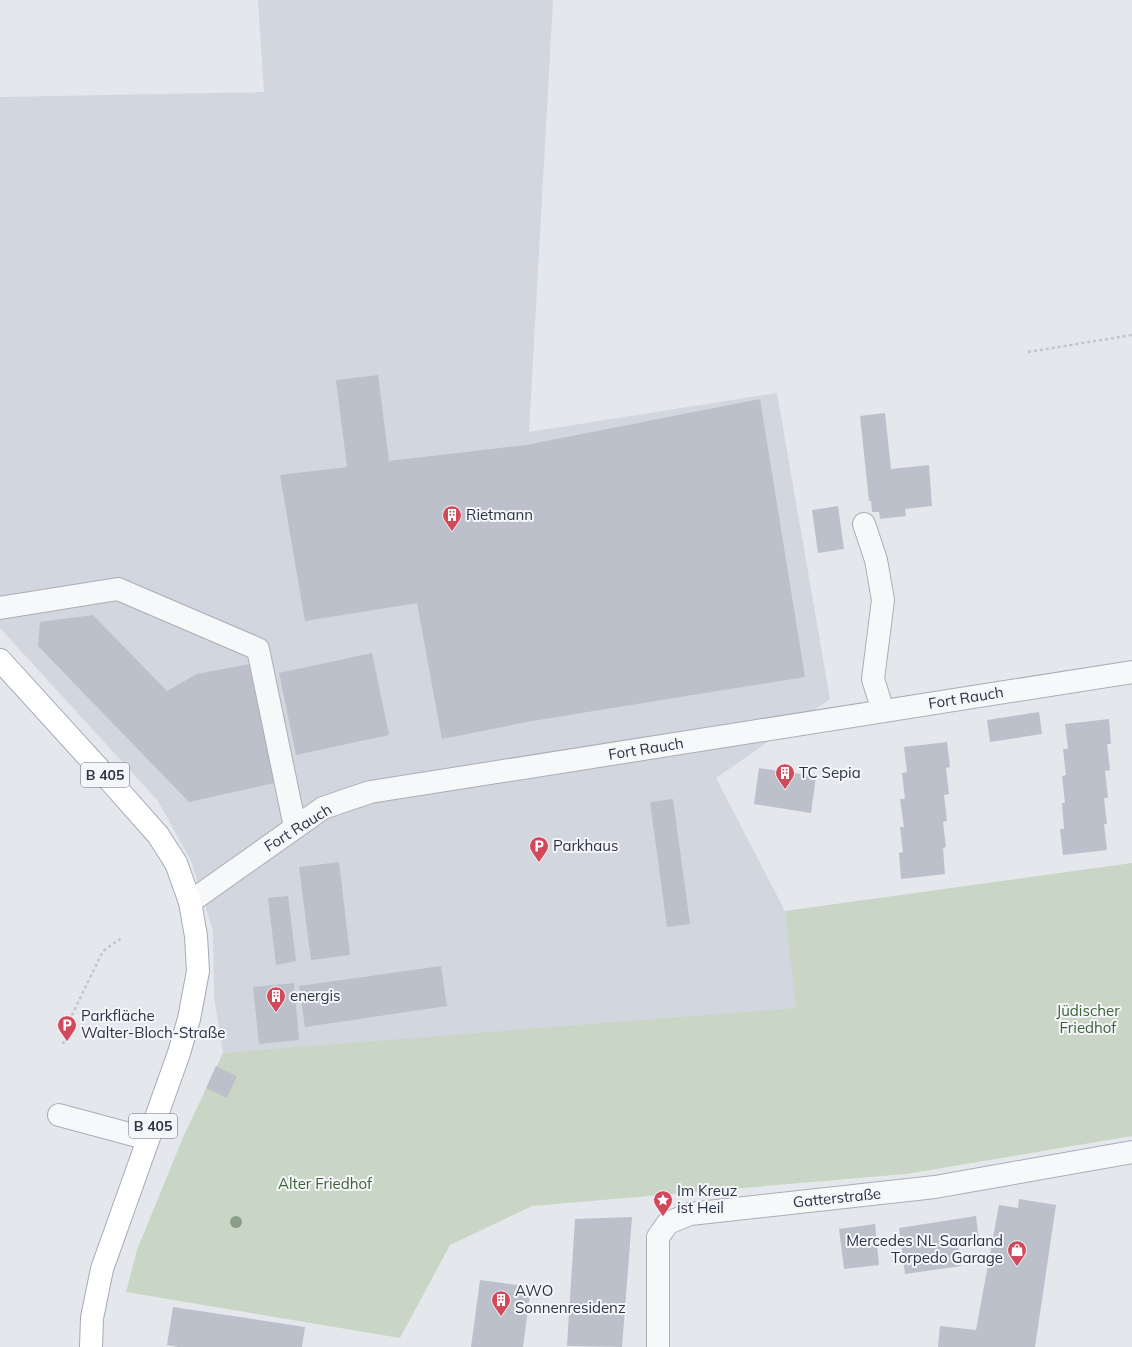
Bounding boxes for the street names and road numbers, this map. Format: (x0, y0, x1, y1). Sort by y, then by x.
street label: Fort Rauch (927, 682, 1005, 713)
street label: Fort Rauch (607, 733, 685, 764)
road number: B 405 (81, 763, 129, 787)
street label: Fort Rauch (260, 799, 335, 856)
road number: B 405 (129, 1114, 177, 1138)
street label: Gatterstraße (792, 1183, 882, 1212)

